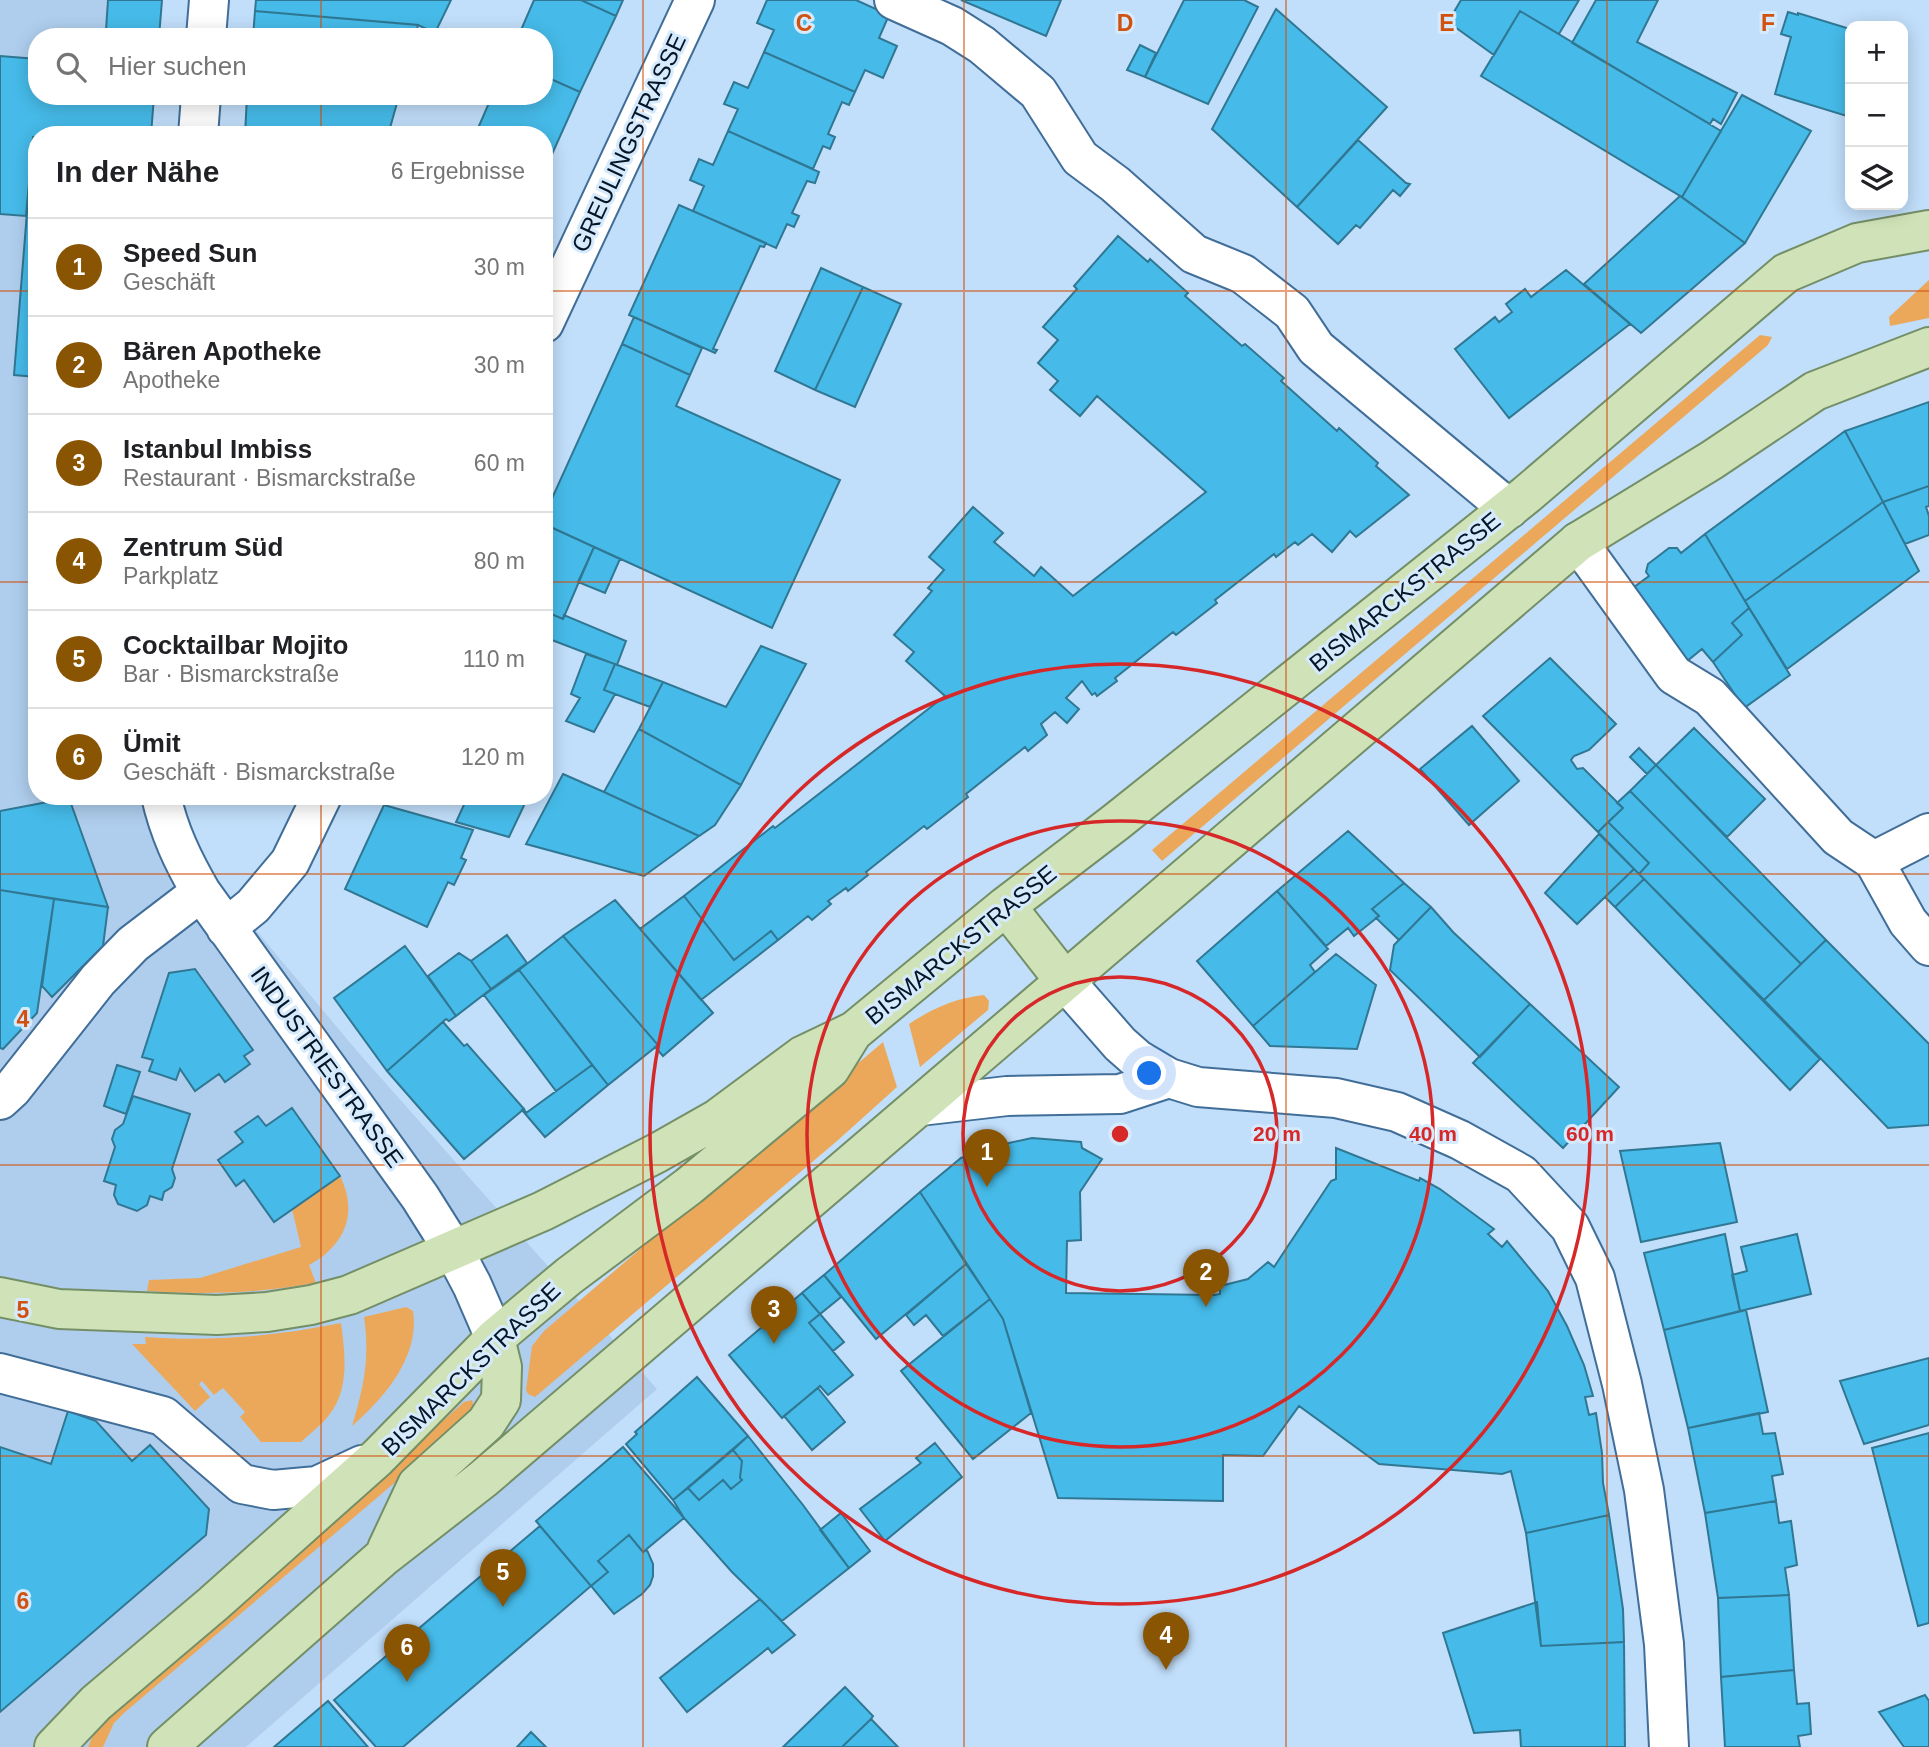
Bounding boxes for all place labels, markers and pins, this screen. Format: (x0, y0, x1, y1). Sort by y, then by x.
centre of rings (1108, 1122, 1132, 1146)
pin: 1 (964, 1129, 1010, 1187)
pin: 2 (1183, 1249, 1229, 1307)
pin: 3 (751, 1286, 797, 1344)
pin: 5 (480, 1549, 526, 1607)
pin: 4 (1143, 1612, 1189, 1670)
pin: 6 (384, 1624, 430, 1682)

